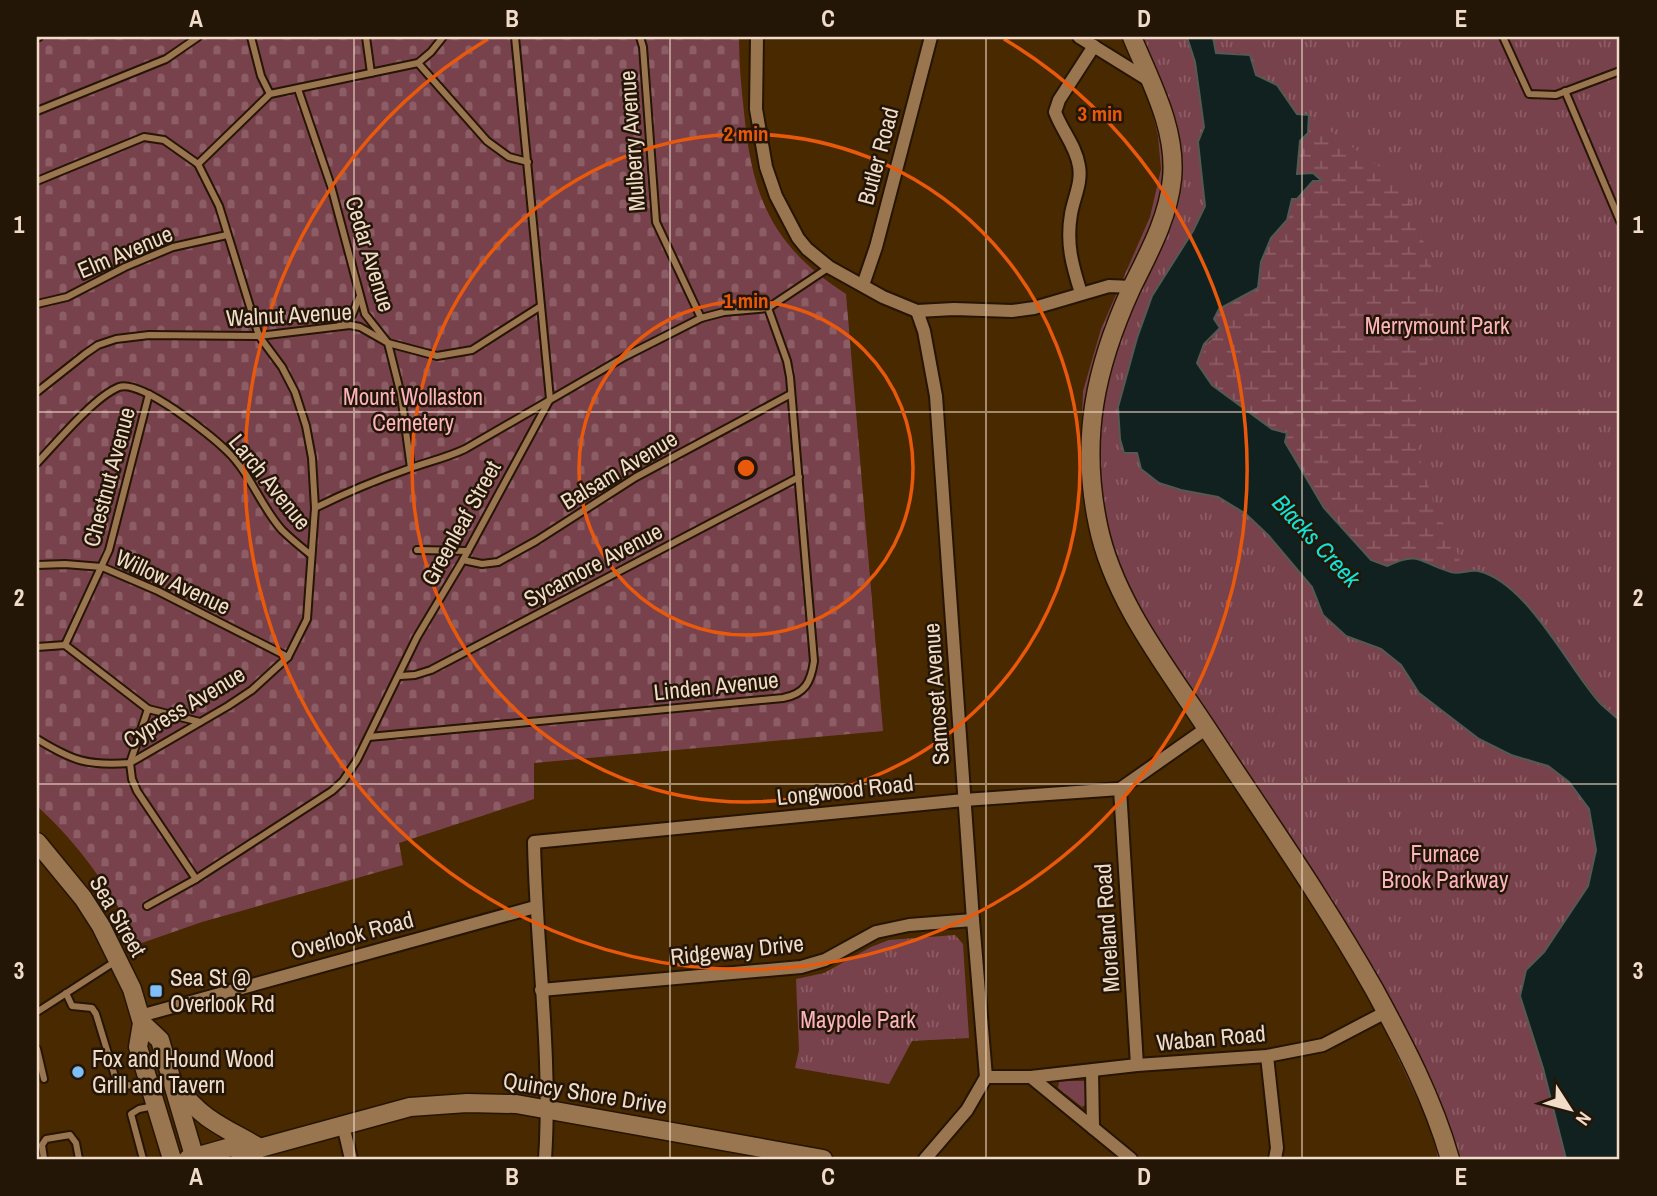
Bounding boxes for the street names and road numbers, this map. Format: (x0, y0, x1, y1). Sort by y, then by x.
street label: Mulberry Avenue (611, 70, 652, 213)
street label: Butler Road (850, 104, 905, 208)
street label: Cedar Avenue (338, 192, 403, 315)
street label: Elm Avenue (73, 218, 177, 285)
street label: Walnut Avenue (225, 296, 353, 333)
street label: Chestnut Avenue (75, 404, 142, 550)
street label: Balsam Avenue (555, 423, 683, 517)
street label: Larch Avenue (222, 427, 319, 536)
street label: Greenleaf Street (413, 455, 508, 591)
street label: Sycamore Avenue (518, 515, 667, 614)
street label: Willow Avenue (111, 541, 236, 622)
street label: Samoset Avenue (915, 622, 956, 766)
street label: Cypress Avenue (117, 658, 250, 755)
street label: Linden Avenue (652, 664, 780, 707)
street label: Longwood Road (775, 767, 915, 812)
street label: Moreland Road (1087, 863, 1126, 993)
street label: Sea Street (83, 869, 154, 962)
street label: Overlook Road (287, 903, 417, 966)
street label: Ridgeway Drive (669, 927, 805, 972)
street label: Waban Road (1155, 1017, 1267, 1058)
street label: Quincy Shore Drive (501, 1064, 669, 1121)

